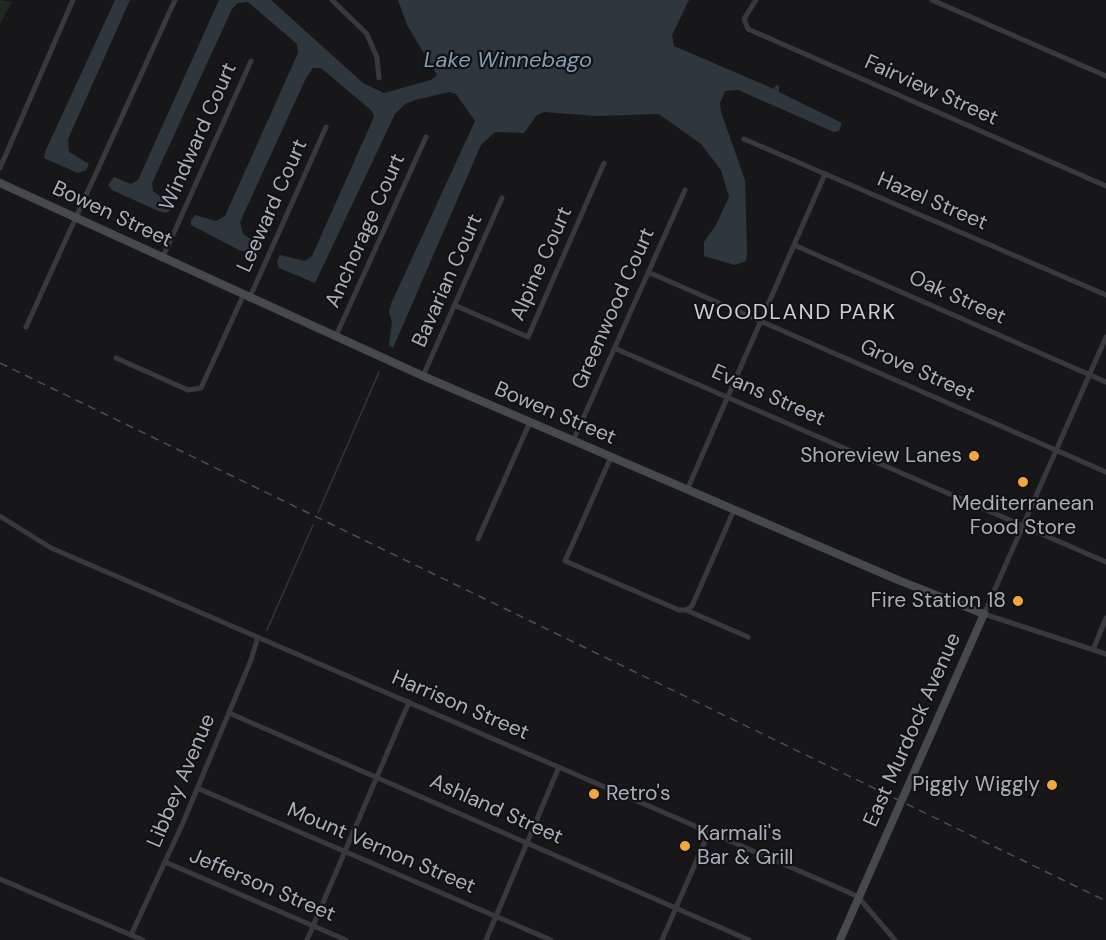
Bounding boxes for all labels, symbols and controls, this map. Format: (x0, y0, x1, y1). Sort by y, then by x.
water label: Lake Winnebago (424, 48, 592, 74)
street label: Fairview Street (860, 50, 1002, 132)
street label: Windward Court (155, 59, 243, 215)
street label: Leeward Court (232, 136, 314, 276)
street label: Anchorage Court (321, 150, 411, 312)
street label: Hazel Street (873, 168, 991, 236)
street label: Bowen Street (48, 176, 176, 254)
street label: Alpine Court (506, 203, 578, 325)
street label: Bavarian Court (407, 211, 489, 351)
street label: Greenwood Court (567, 224, 661, 394)
street label: Oak Street (905, 265, 1009, 331)
district label: WOODLAND PARK (693, 300, 897, 326)
street label: Grove Street (856, 335, 978, 407)
street label: Evans Street (707, 360, 829, 432)
street label: Bowen Street (491, 377, 619, 451)
place label: Shoreview Lanes (800, 443, 962, 469)
marker: Shoreview Lanes (967, 449, 981, 463)
marker: Mediterranean Food Store (1016, 475, 1030, 489)
place label: Mediterranean Food Store (952, 491, 1094, 541)
place label: Fire Station 18 (871, 588, 1006, 614)
marker: Fire Station 18 (1011, 594, 1025, 608)
street label: East Murdock Avenue (859, 629, 967, 831)
street label: Harrison Street (388, 666, 532, 746)
street label: Libbey Avenue (143, 710, 221, 852)
street label: Ashland Street (426, 769, 566, 851)
place label: Piggly Wiggly (912, 772, 1040, 798)
marker: Piggly Wiggly (1045, 778, 1059, 792)
place label: Retro's (606, 781, 670, 807)
marker: Retro's (587, 787, 601, 801)
street label: Mount Vernon Street (283, 798, 479, 900)
place label: Karmali's Bar & Grill (697, 821, 794, 871)
marker: Karmali's Bar & Grill (678, 839, 692, 853)
street label: Jefferson Street (185, 844, 339, 928)

